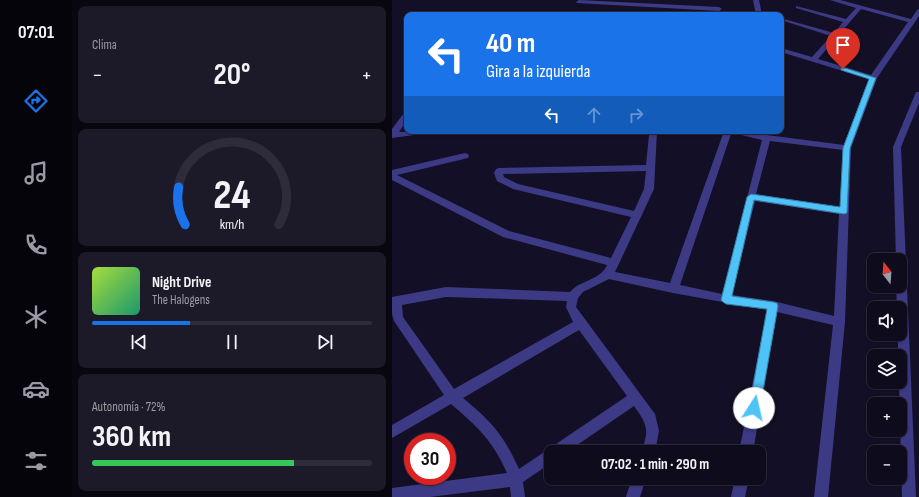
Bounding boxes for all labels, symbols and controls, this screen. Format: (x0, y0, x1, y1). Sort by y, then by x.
text: 07:01 (18, 22, 54, 43)
text: 40 m (486, 27, 535, 60)
icon: left (420, 28, 472, 80)
pin (826, 28, 860, 69)
icon: arrive (832, 34, 854, 56)
text: Clima (92, 37, 117, 53)
text: 20° (214, 57, 250, 93)
text: Gira a la izquierda (486, 61, 590, 82)
text: − (92, 62, 103, 89)
text: + (361, 62, 372, 89)
icon: directions (22, 87, 50, 115)
icon: left (541, 104, 563, 126)
icon: ahead (583, 104, 605, 126)
icon: right (625, 104, 647, 126)
icon: music (22, 159, 50, 187)
text: 24 (213, 171, 251, 220)
text: km/h (220, 216, 244, 233)
icon: phone (22, 231, 50, 259)
north arrow (867, 253, 907, 293)
map controls (867, 253, 907, 485)
text: Night Drive (152, 273, 211, 292)
text: The Halogens (152, 292, 210, 308)
button: sound (867, 301, 907, 341)
icon: climate (22, 303, 50, 331)
icon: previous (128, 331, 150, 353)
icon: pause (221, 331, 243, 353)
icon: next (314, 331, 336, 353)
button: layers (867, 349, 907, 389)
icon: car (22, 375, 50, 403)
position arrow (733, 387, 775, 429)
button: + (867, 397, 907, 437)
text: Autonomía · 72% (92, 399, 166, 415)
text: 360 km (92, 419, 171, 455)
speed limit sign: 30 (404, 433, 456, 485)
button: − (867, 445, 907, 485)
icon: filters (22, 447, 50, 475)
text: 07:02 · 1 min · 290 m (601, 455, 709, 474)

